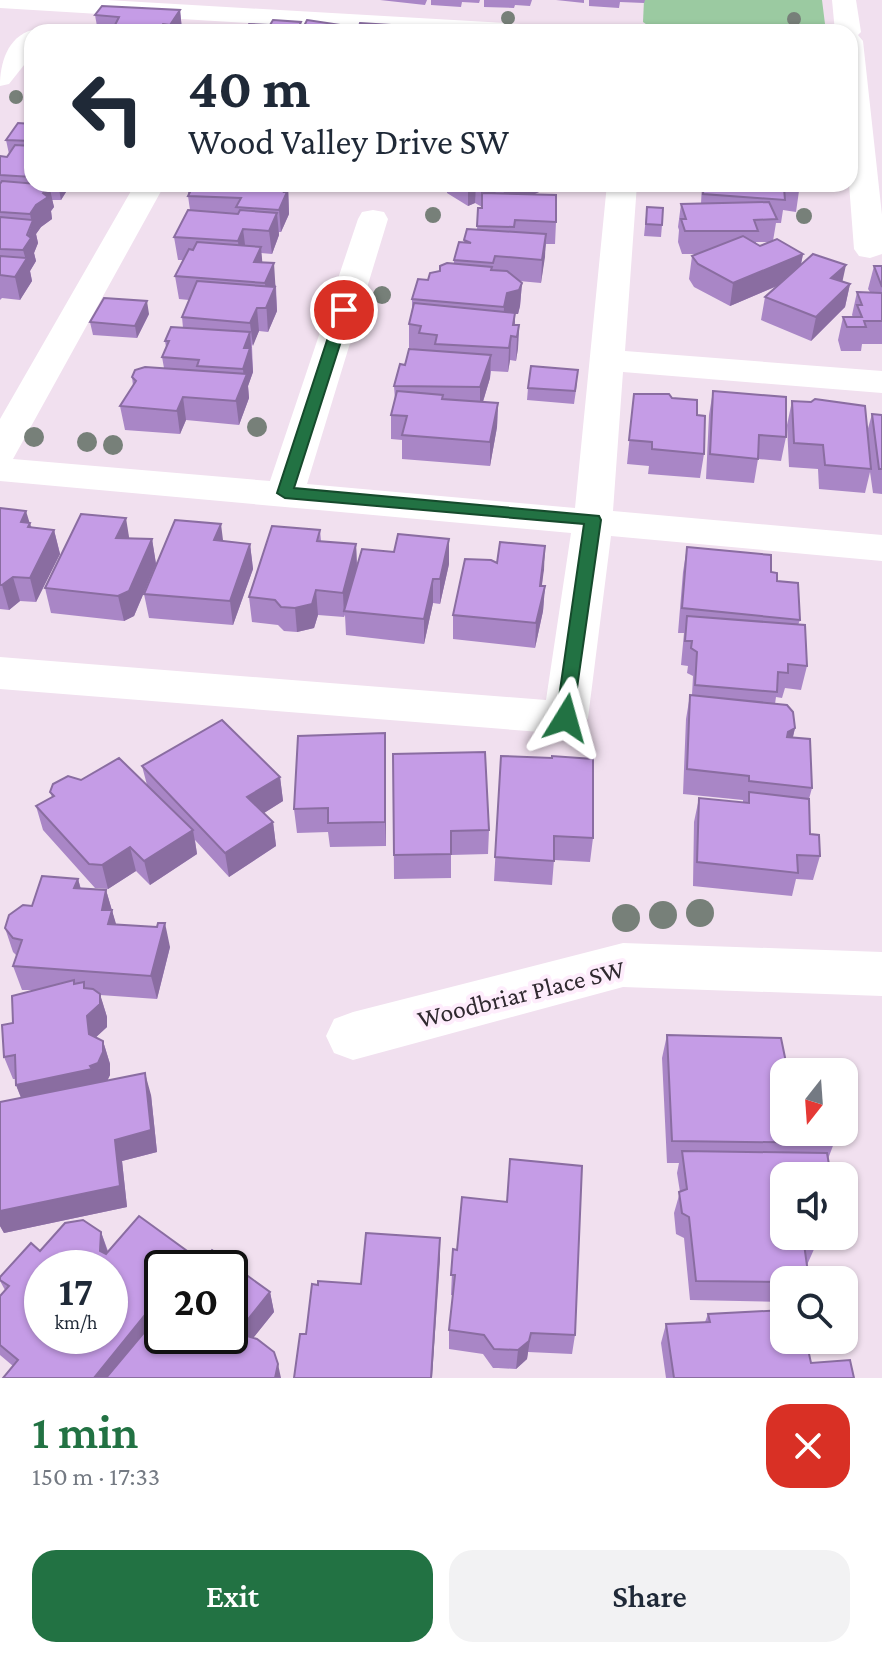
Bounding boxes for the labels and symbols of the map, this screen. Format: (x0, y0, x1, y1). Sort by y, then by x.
pin (310, 276, 378, 344)
position arrow (524, 676, 608, 760)
street label: Woodbriar Place SW (414, 954, 628, 1034)
north arrow (770, 1058, 858, 1146)
speed limit sign: 20 (144, 1250, 248, 1354)

